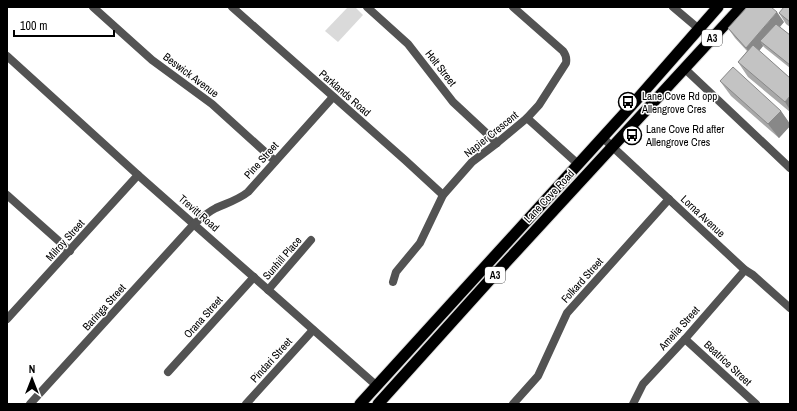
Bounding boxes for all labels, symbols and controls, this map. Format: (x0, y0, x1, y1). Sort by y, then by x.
scale bar (14, 12, 114, 38)
text: 100 m (20, 18, 47, 34)
road number: A3 (702, 30, 722, 46)
street label: Holt Street (422, 47, 460, 89)
street label: Beswick Avenue (160, 50, 222, 100)
street label: Parklands Road (316, 67, 374, 119)
place label: Lane Cove Rd opp Allengrove Cres (641, 89, 717, 116)
bus stop icon: Lane Cove Rd opp Allengrove Cres (617, 91, 639, 113)
street label: Napier Crescent (461, 108, 521, 160)
place label: Lane Cove Rd after Allengrove Cres (645, 122, 724, 149)
bus stop icon: Lane Cove Rd after Allengrove Cres (621, 124, 643, 146)
street label: Pine Street (241, 138, 282, 181)
street label: Lane Cove Road (521, 166, 577, 226)
street label: Trevitt Road (176, 192, 222, 234)
street label: Lorna Avenue (678, 192, 728, 240)
street label: Milroy Street (43, 216, 88, 264)
street label: Sunhill Place (259, 234, 305, 282)
street label: Folkard Street (558, 254, 606, 306)
road number: A3 (485, 267, 505, 283)
street label: Baringa Street (79, 280, 129, 333)
street label: Orana Street (181, 293, 226, 341)
street label: Amelia Street (655, 303, 703, 354)
street label: Pindari Street (247, 334, 295, 385)
street label: Beatrice Street (701, 337, 755, 389)
north arrow (12, 359, 52, 399)
text: N (29, 362, 35, 376)

